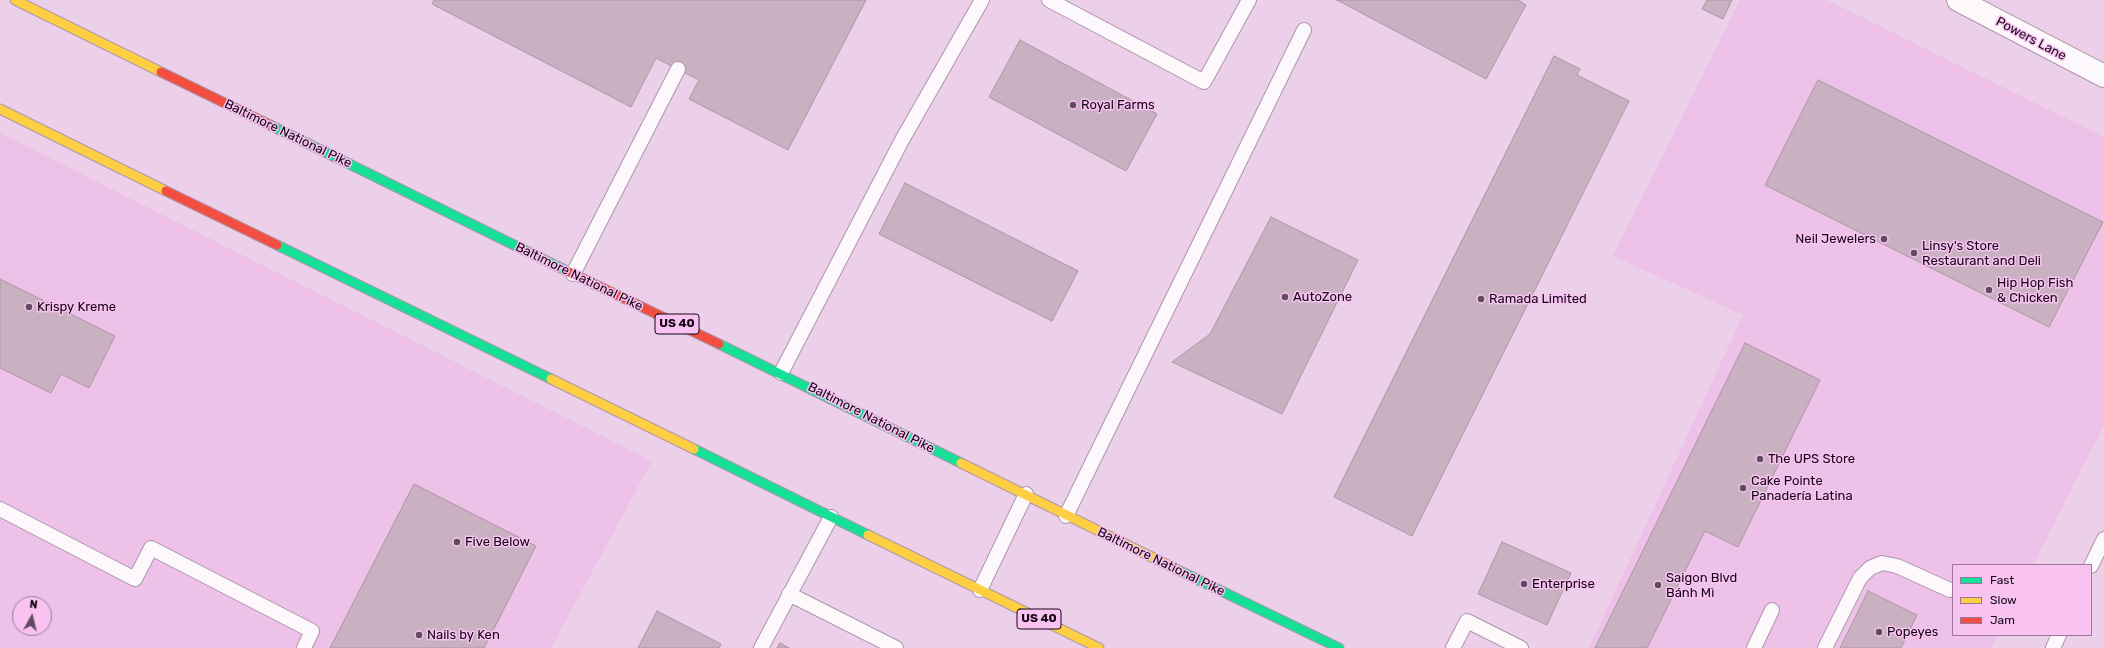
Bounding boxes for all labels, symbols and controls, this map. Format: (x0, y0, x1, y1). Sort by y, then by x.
street label: Powers Lane (1993, 14, 2069, 64)
street label: Baltimore National Pike (222, 96, 354, 172)
place label: Royal Farms (1081, 97, 1155, 113)
marker: Royal Farms (1068, 100, 1078, 110)
place label: Neil Jewelers (1795, 231, 1876, 247)
marker: Neil Jewelers (1879, 234, 1889, 244)
place label: Linsy's Store Restaurant and Deli (1922, 238, 2041, 269)
street label: Baltimore National Pike (513, 239, 645, 315)
marker: Linsy's Store Restaurant and Deli (1909, 248, 1919, 258)
place label: Hip Hop Fish & Chicken (1997, 275, 2073, 306)
marker: Hip Hop Fish & Chicken (1984, 285, 1994, 295)
place label: AutoZone (1293, 289, 1352, 305)
place label: Ramada Limited (1489, 291, 1587, 307)
marker: AutoZone (1280, 292, 1290, 302)
marker: Ramada Limited (1476, 294, 1486, 304)
place label: Krispy Kreme (37, 299, 116, 315)
marker: Krispy Kreme (24, 302, 34, 312)
road number: US 40 (655, 314, 699, 334)
street label: Baltimore National Pike (805, 379, 937, 457)
place label: The UPS Store (1768, 451, 1855, 467)
marker: The UPS Store (1755, 454, 1765, 464)
place label: Cake Pointe Panadería Latina (1751, 473, 1853, 504)
marker: Cake Pointe Panadería Latina (1738, 483, 1748, 493)
street label: Baltimore National Pike (1095, 524, 1227, 600)
place label: Five Below (465, 534, 530, 550)
marker: Five Below (452, 537, 462, 547)
legend (1952, 564, 2092, 636)
place label: Saigon Blvd Bánh Mì (1666, 570, 1737, 601)
text: Fast (1990, 573, 2014, 587)
place label: Enterprise (1532, 576, 1595, 592)
marker: Enterprise (1519, 579, 1529, 589)
marker: Saigon Blvd Bánh Mì (1653, 580, 1663, 590)
text: Slow (1990, 593, 2017, 607)
north arrow (12, 596, 52, 636)
text: N (29, 598, 38, 612)
road number: US 40 (1017, 609, 1061, 629)
text: Jam (1990, 613, 2015, 627)
place label: Popeyes (1887, 624, 1938, 640)
place label: Nails by Ken (427, 627, 500, 643)
marker: Popeyes (1874, 627, 1884, 637)
marker: Nails by Ken (414, 630, 424, 640)

